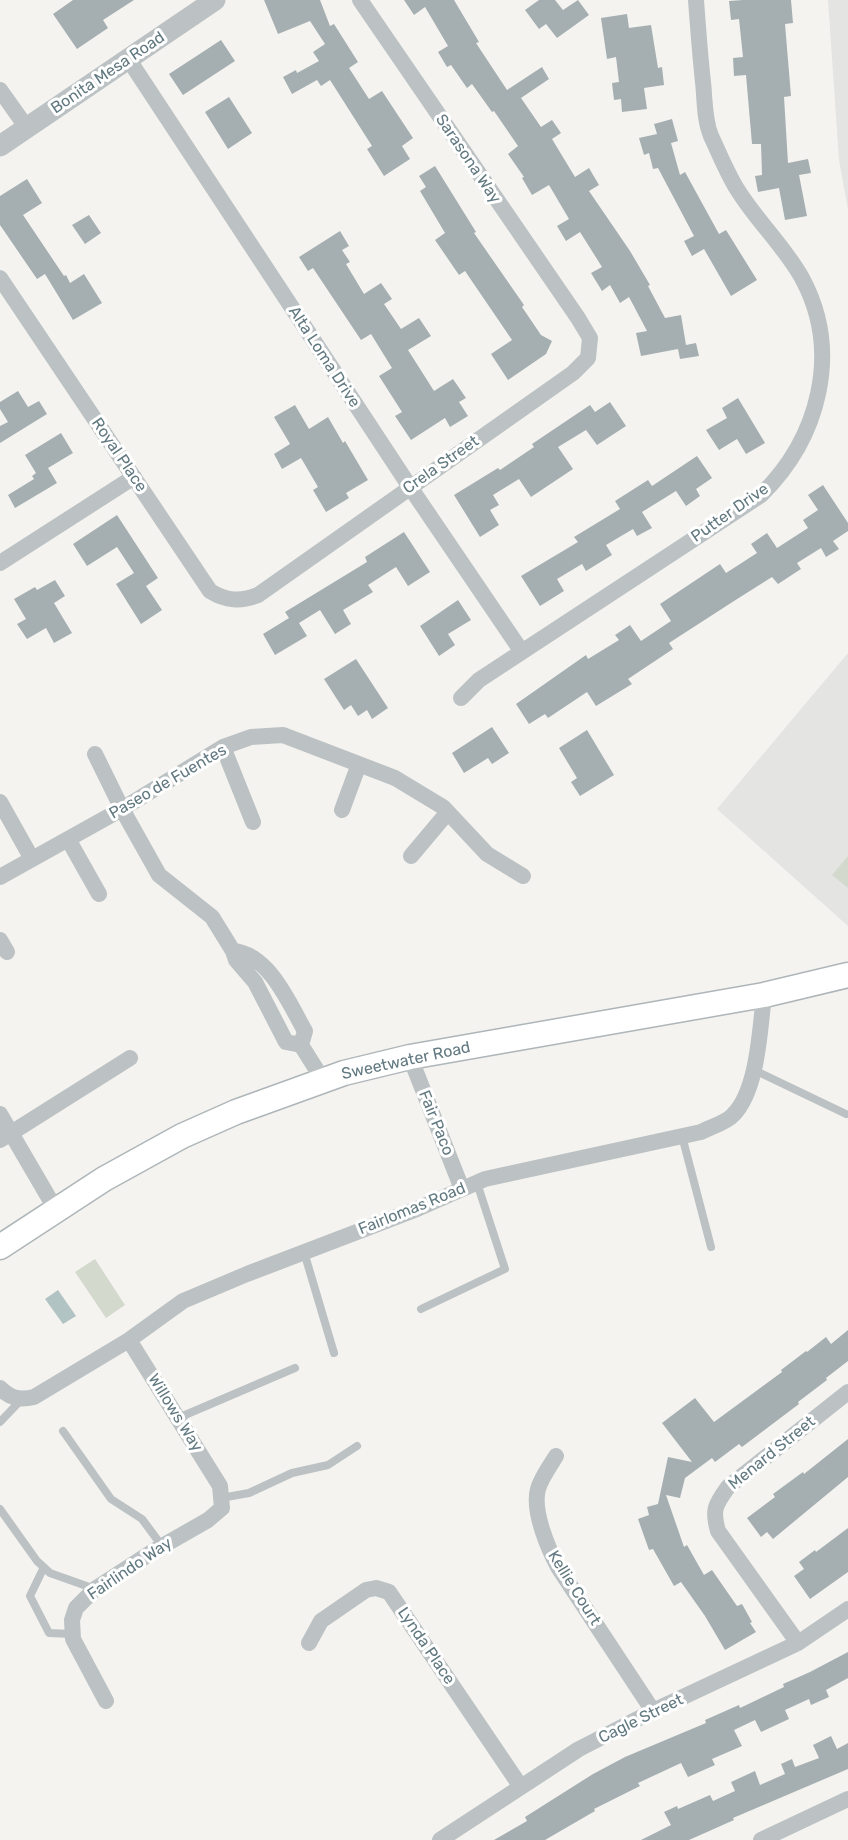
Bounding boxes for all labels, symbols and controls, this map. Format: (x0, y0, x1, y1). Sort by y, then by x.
street label: Bonita Mesa Road (48, 28, 168, 118)
street label: Sarasona Way (431, 111, 505, 207)
street label: Alta Loma Drive (284, 303, 364, 411)
street label: Royal Place (87, 414, 151, 496)
street label: Crela Street (399, 432, 483, 498)
street label: Putter Drive (688, 479, 772, 547)
street label: Paseo de Fuentes (106, 741, 230, 823)
street label: Sweetwater Road (340, 1038, 472, 1084)
street label: Fair Paco (414, 1088, 458, 1158)
street label: Fairlomas Road (356, 1179, 468, 1239)
street label: Willows Way (144, 1371, 206, 1455)
street label: Menard Street (725, 1412, 819, 1494)
street label: Fairlindo Way (84, 1534, 176, 1604)
street label: Kellie Court (543, 1547, 605, 1629)
street label: Lynda Place (393, 1604, 459, 1688)
street label: Cagle Street (595, 1690, 687, 1748)

